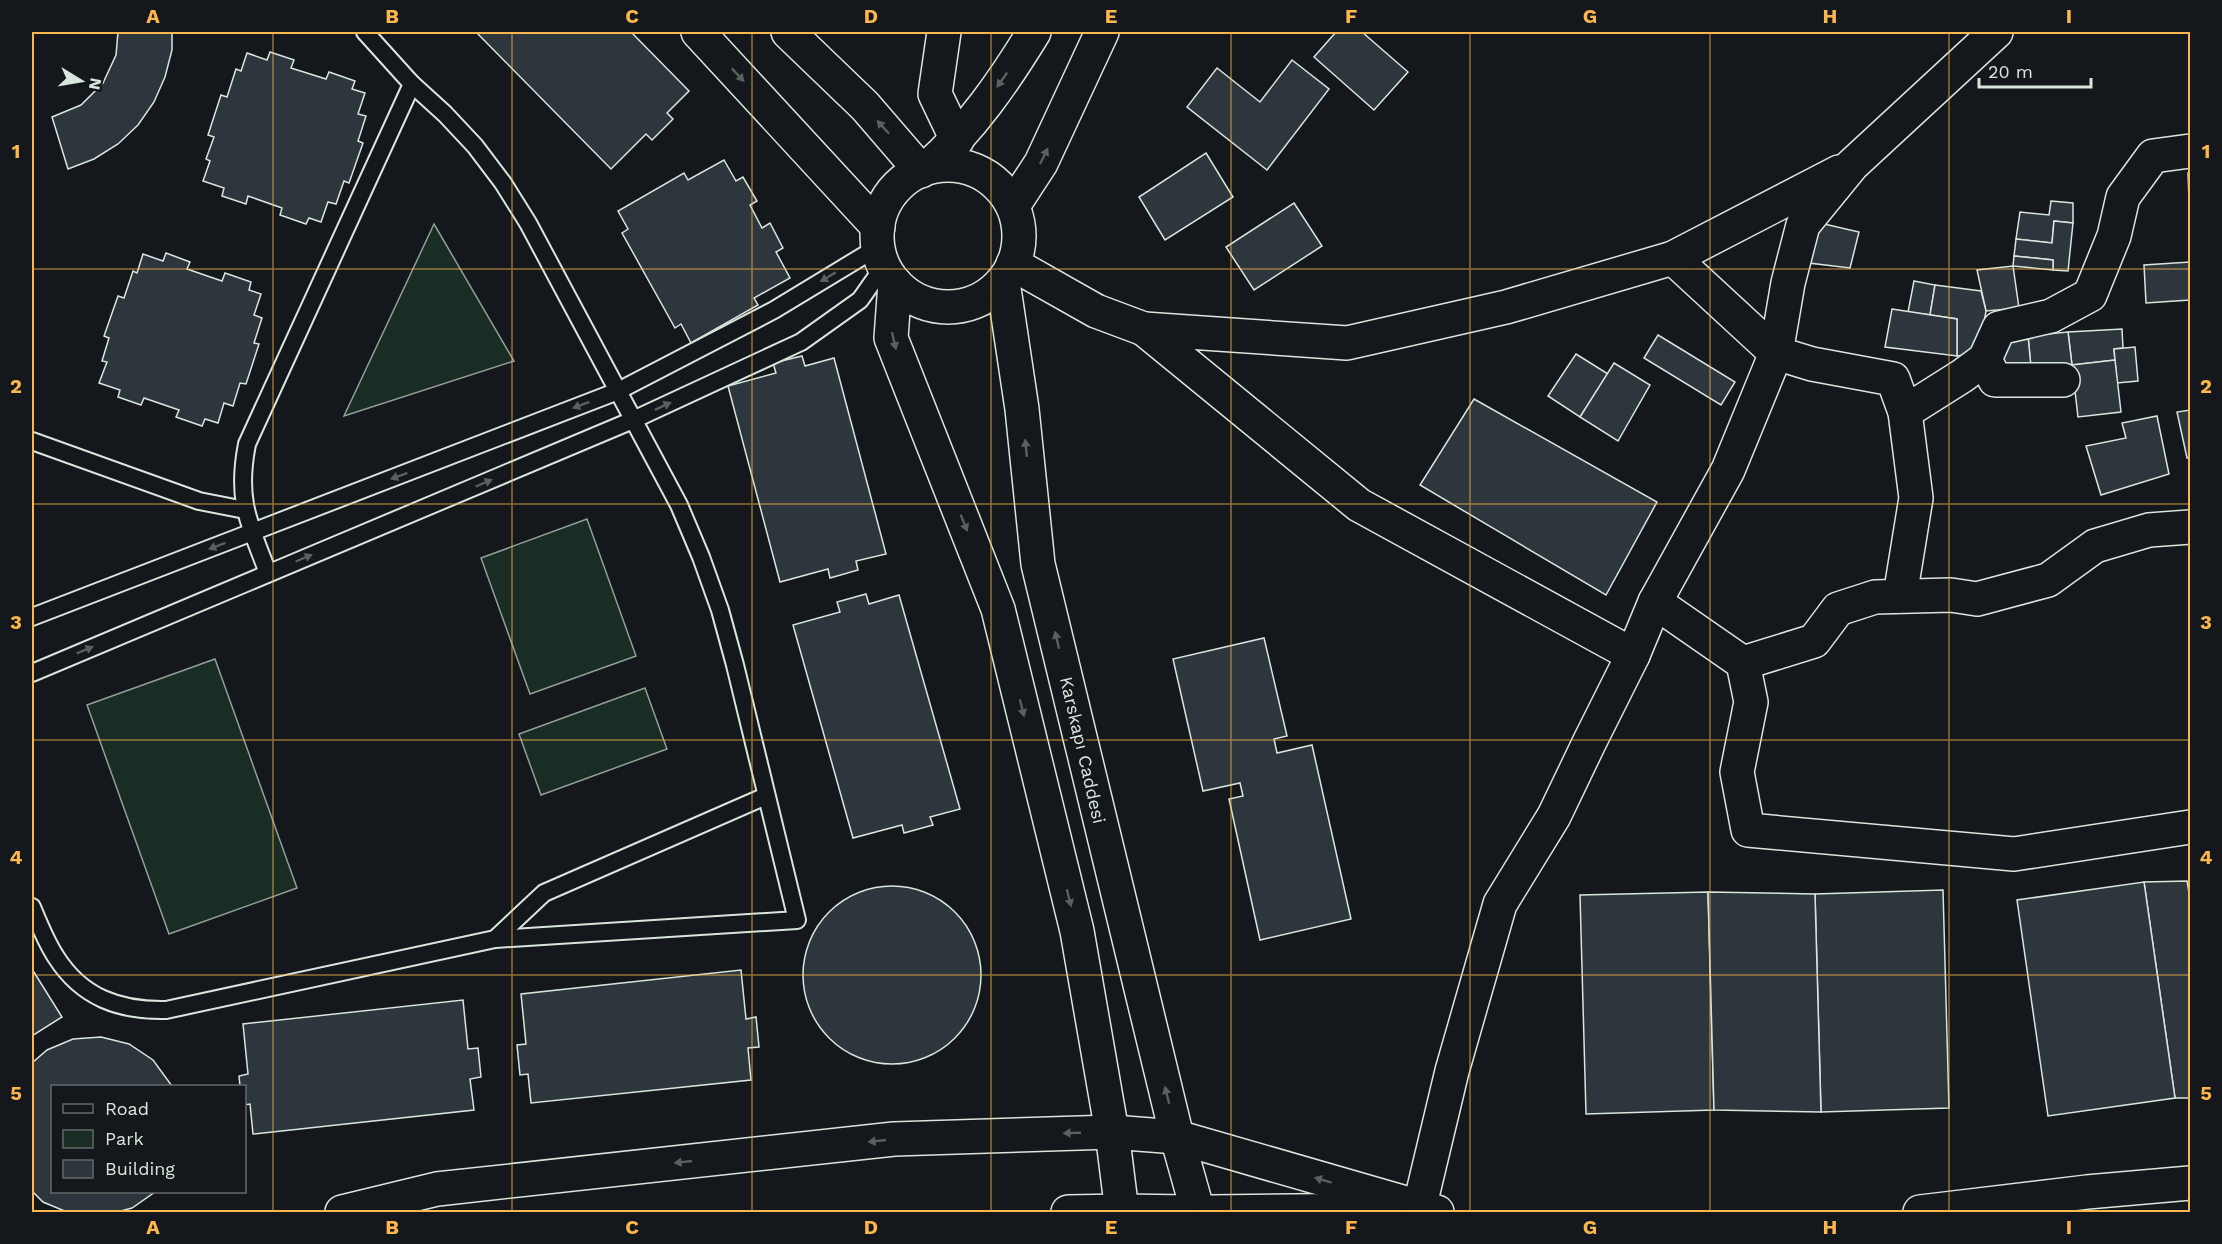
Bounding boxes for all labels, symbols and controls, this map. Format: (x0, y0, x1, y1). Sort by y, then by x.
text: A (146, 4, 160, 28)
text: B (385, 4, 399, 28)
text: C (625, 4, 639, 28)
text: D (864, 4, 878, 28)
text: E (1105, 4, 1117, 28)
text: F (1345, 4, 1357, 28)
text: G (1583, 4, 1597, 28)
text: H (1823, 4, 1837, 28)
text: I (2066, 4, 2072, 28)
north arrow (51, 51, 111, 111)
scale bar (1979, 51, 2092, 89)
text: 20 m (1988, 61, 2033, 82)
one-way arrow (731, 67, 745, 82)
one-way arrow (996, 72, 1008, 88)
text: N (85, 76, 106, 91)
one-way arrow (876, 119, 890, 134)
text: 1 (12, 139, 20, 163)
text: 1 (2202, 139, 2210, 163)
one-way arrow (1039, 148, 1049, 165)
one-way arrow (820, 272, 836, 283)
one-way arrow (890, 332, 899, 351)
text: 2 (10, 374, 22, 398)
text: 2 (2200, 374, 2212, 398)
one-way arrow (572, 401, 590, 411)
one-way arrow (655, 402, 672, 411)
one-way arrow (1021, 438, 1031, 457)
one-way arrow (390, 471, 408, 481)
one-way arrow (475, 478, 493, 488)
one-way arrow (960, 514, 969, 532)
one-way arrow (208, 542, 226, 551)
one-way arrow (295, 553, 313, 562)
text: 3 (10, 610, 22, 634)
text: 3 (2200, 610, 2212, 634)
one-way arrow (1051, 631, 1061, 649)
one-way arrow (77, 645, 95, 655)
street label: Karskapı Caddesi (1056, 674, 1110, 826)
one-way arrow (1018, 699, 1028, 718)
text: 4 (10, 845, 23, 869)
text: 4 (2200, 845, 2213, 869)
one-way arrow (1064, 889, 1074, 907)
text: 5 (10, 1081, 22, 1105)
text: 5 (2200, 1081, 2212, 1105)
legend (51, 1085, 246, 1193)
one-way arrow (1162, 1086, 1172, 1104)
text: Road (105, 1098, 149, 1119)
text: Park (105, 1128, 144, 1149)
one-way arrow (1062, 1129, 1081, 1138)
one-way arrow (867, 1136, 886, 1146)
text: Building (105, 1158, 175, 1179)
one-way arrow (673, 1158, 692, 1167)
one-way arrow (1314, 1175, 1332, 1184)
text: A (146, 1215, 160, 1239)
text: B (385, 1215, 399, 1239)
text: C (625, 1215, 639, 1239)
text: D (864, 1215, 878, 1239)
text: E (1105, 1215, 1117, 1239)
text: F (1345, 1215, 1357, 1239)
text: G (1583, 1215, 1597, 1239)
text: H (1823, 1215, 1837, 1239)
text: I (2066, 1215, 2072, 1239)

